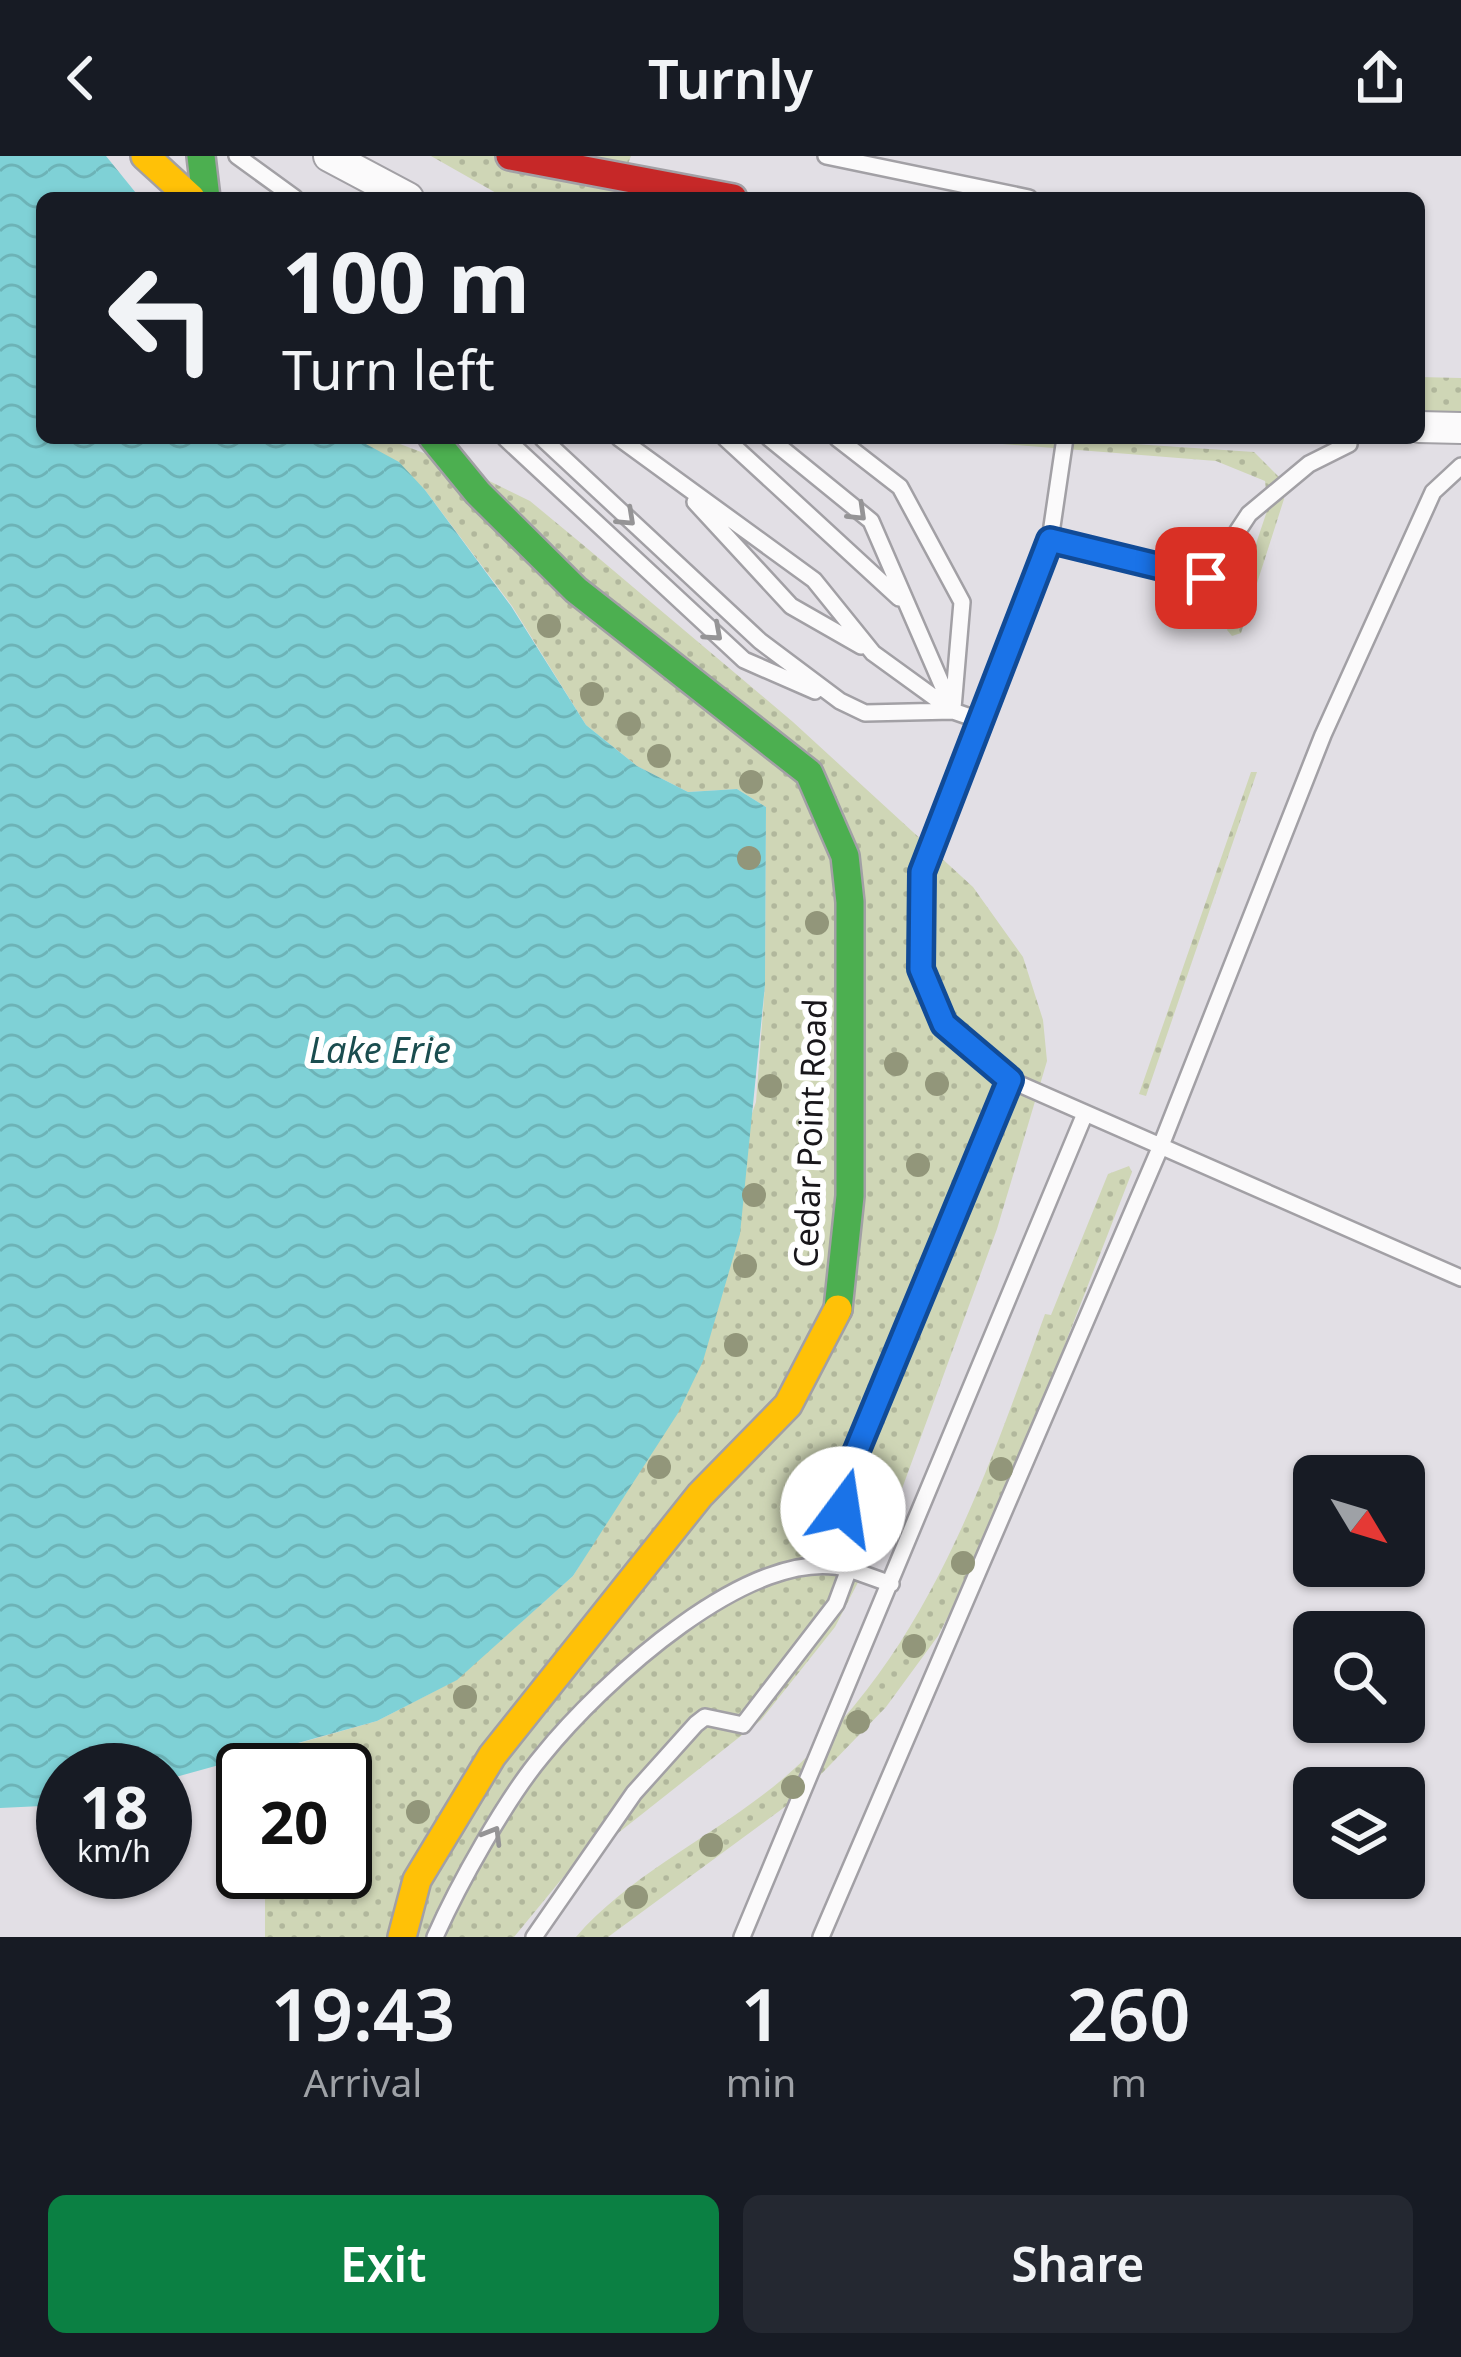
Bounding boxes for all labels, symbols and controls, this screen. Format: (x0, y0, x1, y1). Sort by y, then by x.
text: Turnly (648, 41, 813, 115)
icon: back (48, 45, 114, 111)
icon: share (1347, 45, 1413, 111)
text: 100 m (282, 223, 530, 338)
icon: left (84, 240, 240, 396)
text: Turn left (282, 332, 495, 406)
one-way arrow (844, 499, 866, 521)
one-way arrow (613, 504, 635, 526)
pin (1155, 527, 1257, 629)
icon: arrive (1173, 545, 1239, 611)
one-way arrow (700, 619, 721, 640)
street label: Cedar Point Road (782, 998, 837, 1268)
water label: Lake Erie (309, 1025, 451, 1074)
position arrow (780, 1446, 906, 1572)
north arrow (1293, 1455, 1425, 1587)
map controls (1293, 1455, 1425, 1899)
button: search (1293, 1611, 1425, 1743)
speed limit sign: 20 (216, 1743, 372, 1899)
text: 18 (80, 1765, 148, 1847)
button: layers (1293, 1767, 1425, 1899)
one-way arrow (479, 1827, 501, 1849)
text: km/h (77, 1830, 151, 1871)
text: 19:43 (271, 1964, 455, 2062)
text: 1 (740, 1964, 782, 2062)
text: 260 (1067, 1964, 1190, 2062)
text: Arrival (303, 2055, 422, 2108)
text: min (726, 2055, 796, 2108)
text: m (1110, 2055, 1147, 2108)
button: Exit (48, 2195, 719, 2333)
button: Share (743, 2195, 1413, 2333)

